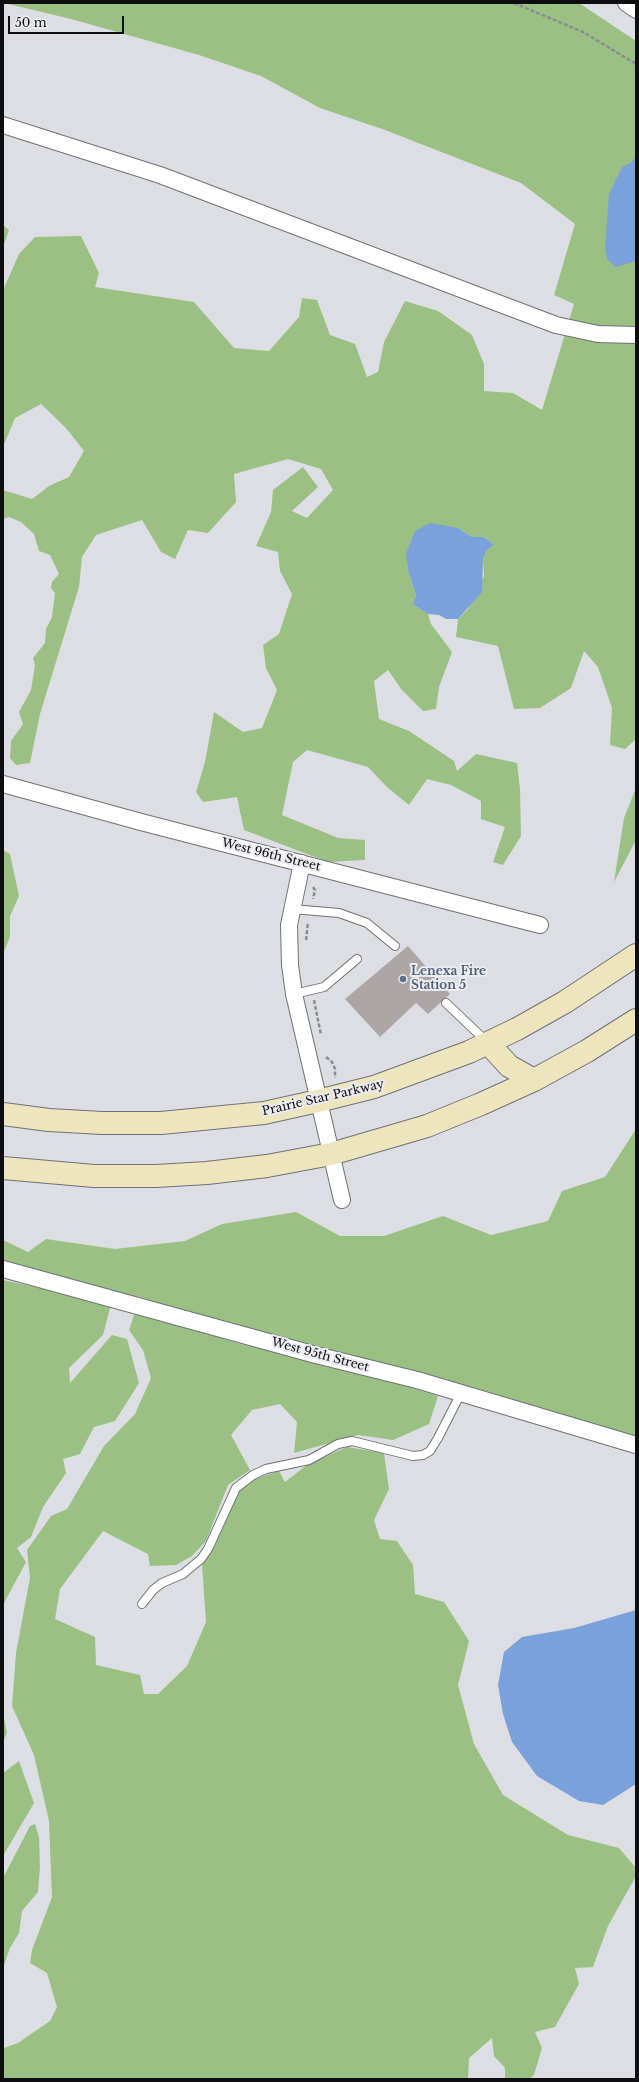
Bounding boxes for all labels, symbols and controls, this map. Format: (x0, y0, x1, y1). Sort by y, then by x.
scale bar (10, 8, 126, 34)
text: 50 m (15, 15, 47, 30)
street label: West 96th Street (220, 836, 322, 874)
place label: Lenexa Fire Station 5 (411, 965, 486, 993)
marker: Lenexa Fire Station 5 (398, 974, 408, 984)
street label: Prairie Star Parkway (261, 1077, 385, 1119)
street label: West 95th Street (270, 1335, 370, 1375)

